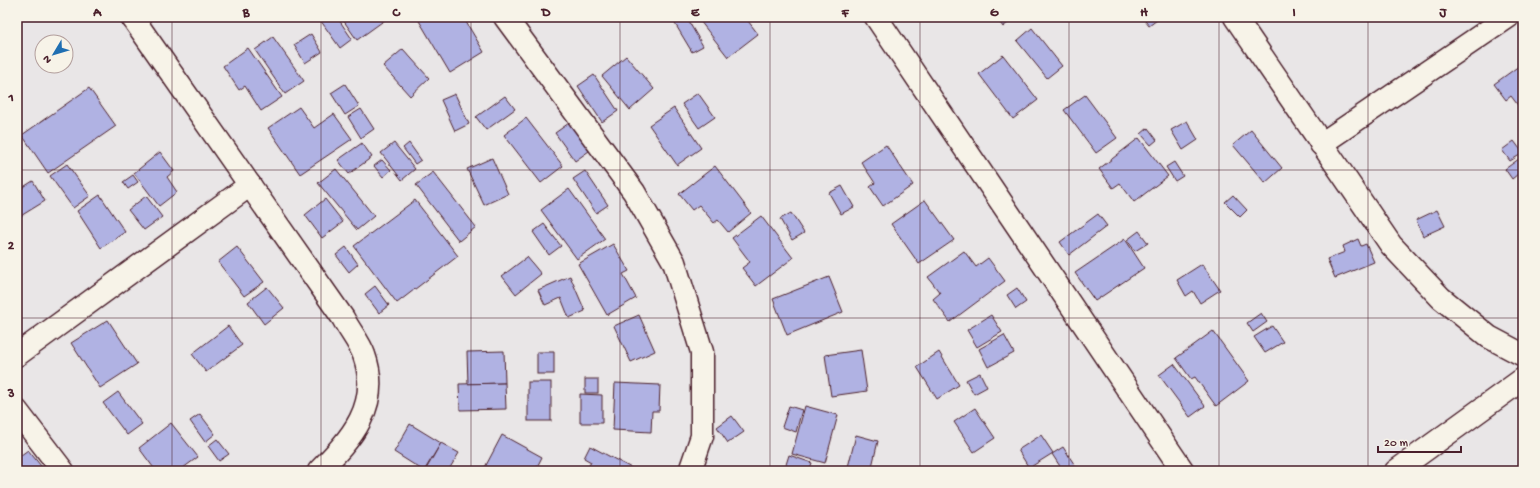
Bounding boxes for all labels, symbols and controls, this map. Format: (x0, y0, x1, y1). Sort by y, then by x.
text: A (92, 6, 102, 21)
text: B (242, 6, 251, 21)
text: C (391, 6, 401, 21)
text: D (541, 6, 551, 21)
text: E (691, 6, 700, 21)
text: F (841, 6, 850, 21)
text: G (990, 6, 999, 21)
text: H (1140, 6, 1148, 21)
text: I (1292, 6, 1296, 21)
text: J (1439, 6, 1448, 21)
north arrow (34, 34, 74, 74)
text: N (41, 52, 55, 65)
text: 1 (7, 91, 14, 106)
text: 2 (8, 239, 15, 254)
text: 3 (7, 387, 15, 402)
scale bar (1378, 428, 1461, 454)
text: 20 m (1384, 437, 1409, 451)

